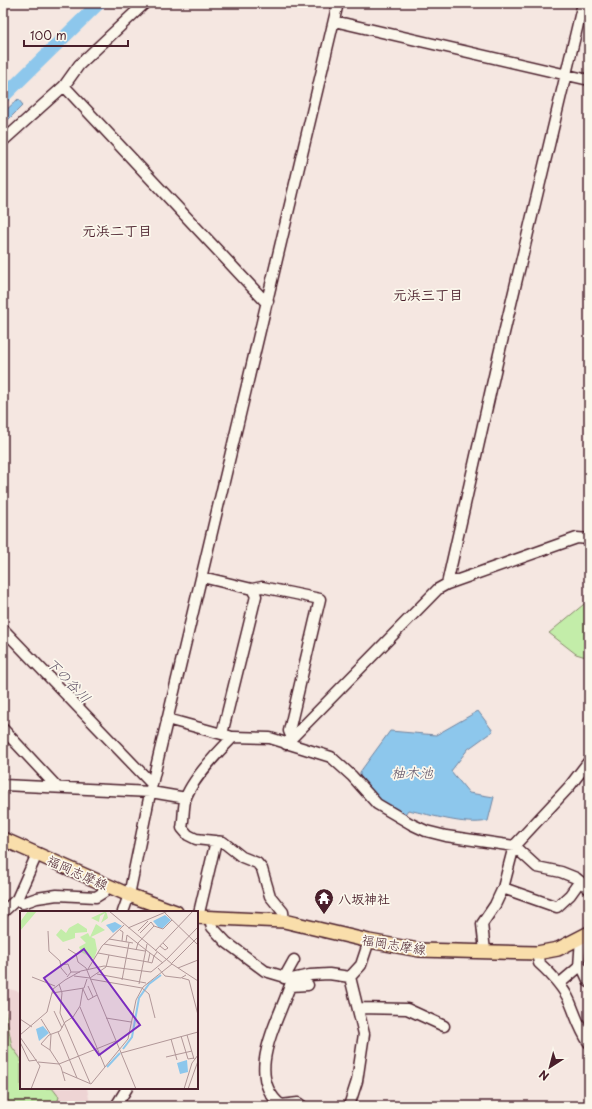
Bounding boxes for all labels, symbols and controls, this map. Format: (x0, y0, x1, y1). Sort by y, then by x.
scale bar (24, 22, 128, 48)
text: 100 m (30, 26, 67, 44)
district label: 元浜二丁目 (82, 220, 152, 241)
district label: 元浜三丁目 (393, 284, 463, 305)
water label: 下の谷川 (42, 653, 96, 707)
water label: 柚木池 (391, 762, 434, 783)
street label: 福岡志摩線 (44, 850, 112, 894)
temple icon: 八坂神社 (313, 887, 335, 915)
place label: 八坂神社 (338, 889, 390, 908)
inset map (20, 911, 198, 1089)
street label: 福岡志摩線 (360, 930, 429, 959)
north arrow (530, 1047, 570, 1087)
text: N (535, 1066, 552, 1085)

